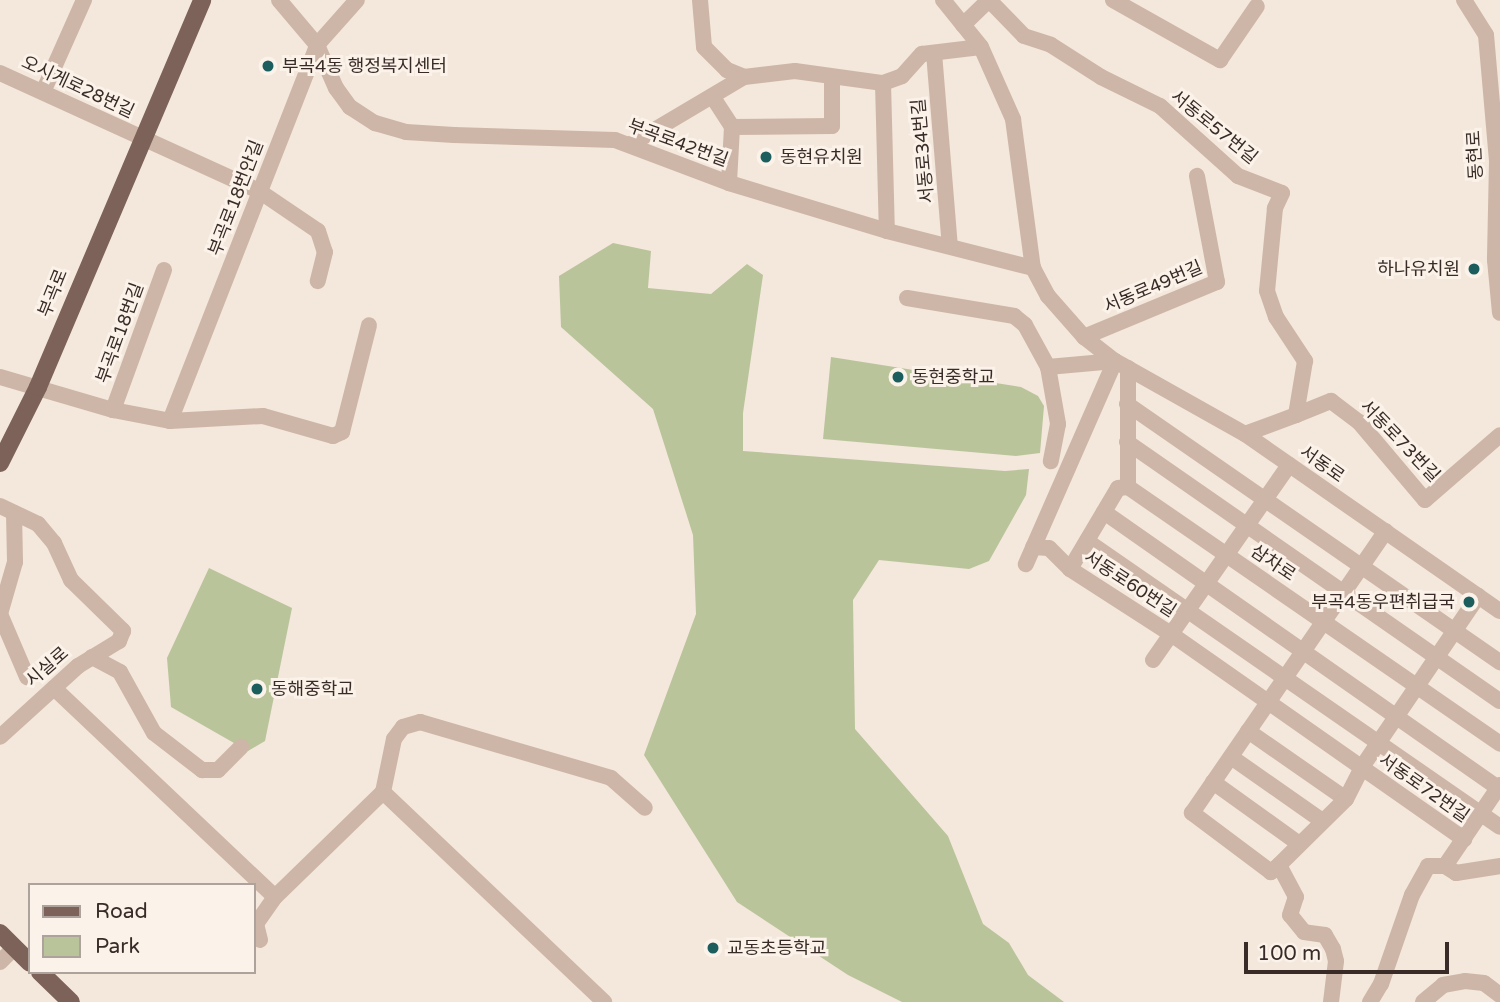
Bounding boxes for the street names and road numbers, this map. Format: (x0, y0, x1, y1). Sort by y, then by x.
street label: 오시게로28번길 (18, 51, 138, 123)
street label: 서동로57번길 (1166, 85, 1262, 169)
street label: 서동로34번길 (908, 98, 938, 204)
street label: 부곡로42번길 (625, 115, 731, 171)
street label: 동현로 (1463, 130, 1487, 180)
street label: 부곡로18번안길 (204, 137, 268, 259)
street label: 서동로49번길 (1100, 256, 1206, 318)
street label: 부곡로 (34, 266, 72, 320)
street label: 부곡로18번길 (92, 280, 148, 386)
street label: 서동로73번길 (1356, 396, 1444, 486)
street label: 서동로 (1295, 441, 1349, 487)
street label: 삼차로 (1246, 540, 1300, 586)
street label: 서동로60번길 (1080, 546, 1180, 622)
street label: 시실로 (21, 643, 73, 691)
street label: 서동로72번길 (1375, 749, 1473, 827)

